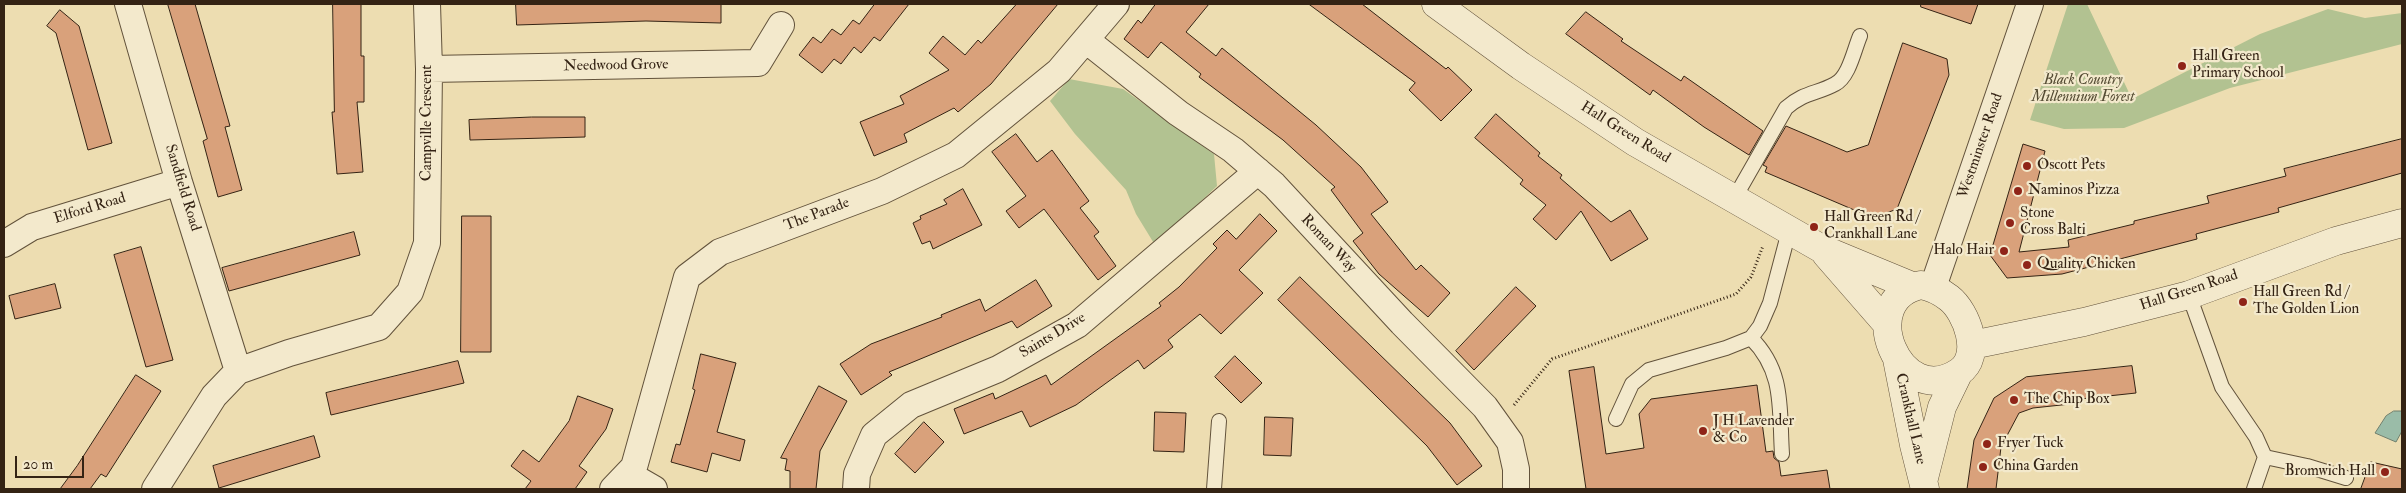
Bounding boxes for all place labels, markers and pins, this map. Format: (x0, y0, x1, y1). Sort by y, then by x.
place label: Hall Green Primary School (2192, 48, 2284, 83)
marker: Hall Green Primary School (2176, 60, 2188, 72)
place label: Oscott Pets (2037, 157, 2105, 175)
marker: Oscott Pets (2021, 160, 2033, 172)
place label: Naminos Pizza (2028, 182, 2119, 200)
marker: Naminos Pizza (2012, 185, 2024, 197)
place label: Stone Cross Balti (2020, 205, 2086, 240)
place label: Hall Green Rd / Crankhall Lane (1824, 209, 1920, 244)
marker: Stone Cross Balti (2004, 217, 2016, 229)
marker: Hall Green Rd / Crankhall Lane (1808, 221, 1820, 233)
place label: Halo Hair (1933, 242, 1994, 260)
marker: Halo Hair (1998, 245, 2010, 257)
place label: Quality Chicken (2037, 256, 2136, 274)
marker: Quality Chicken (2021, 259, 2033, 271)
place label: Hall Green Rd / The Golden Lion (2253, 284, 2359, 319)
marker: Hall Green Rd / The Golden Lion (2237, 296, 2249, 308)
place label: The Chip Box (2024, 391, 2110, 409)
marker: The Chip Box (2008, 394, 2020, 406)
place label: J H Lavender & Co (1713, 413, 1794, 448)
marker: J H Lavender & Co (1697, 425, 1709, 437)
place label: Fryer Tuck (1997, 435, 2064, 453)
marker: Fryer Tuck (1981, 438, 1993, 450)
place label: China Garden (1993, 458, 2079, 476)
marker: China Garden (1977, 461, 1989, 473)
place label: Bromwich Hall (2285, 463, 2375, 481)
marker: Bromwich Hall (2379, 466, 2391, 478)

